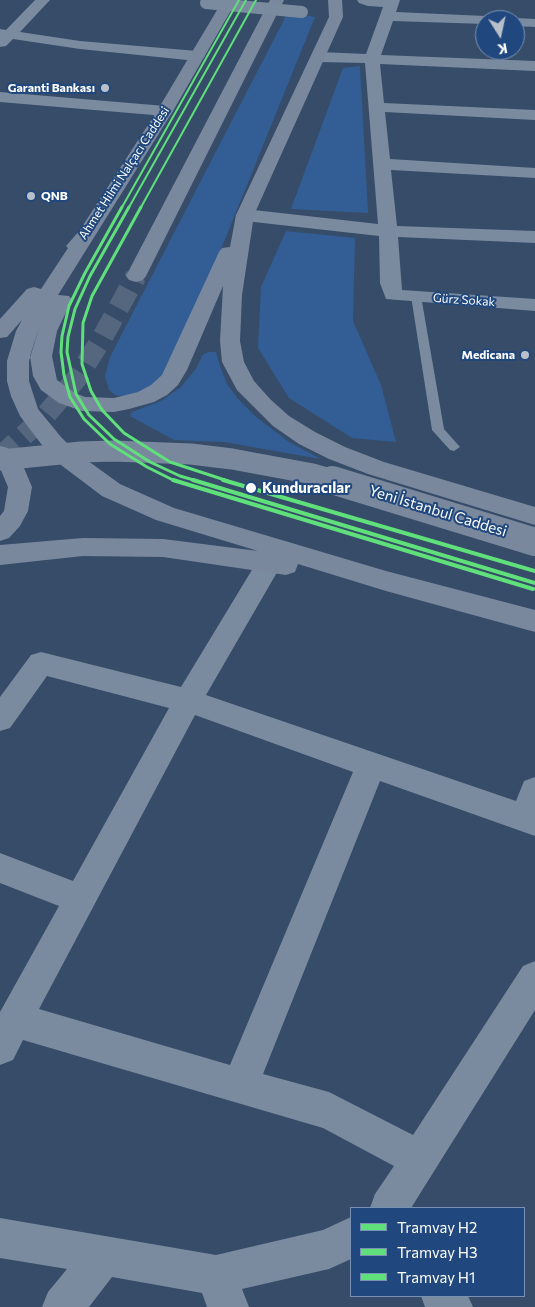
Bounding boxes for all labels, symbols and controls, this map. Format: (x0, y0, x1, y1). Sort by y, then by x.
north arrow (475, 10, 525, 60)
text: K (496, 40, 509, 58)
place label: Garanti Bankası (8, 81, 95, 95)
marker: Garanti Bankası (99, 82, 111, 94)
street label: Ahmet Hilmi Nalçacı Caddesi (76, 104, 172, 242)
place label: QNB (41, 189, 68, 203)
marker: QNB (25, 190, 37, 202)
street label: Gürz Sokak (433, 291, 495, 309)
place label: Medicana (461, 348, 515, 362)
marker: Medicana (519, 349, 531, 361)
place label: Kunduracılar (262, 479, 350, 497)
marker: Kunduracılar (244, 481, 258, 495)
street label: Yeni İstanbul Caddesi (367, 481, 509, 541)
legend (350, 1207, 525, 1297)
text: Tramvay H2 (397, 1218, 477, 1236)
text: Tramvay H3 (397, 1243, 478, 1261)
text: Tramvay H1 (397, 1268, 475, 1286)

